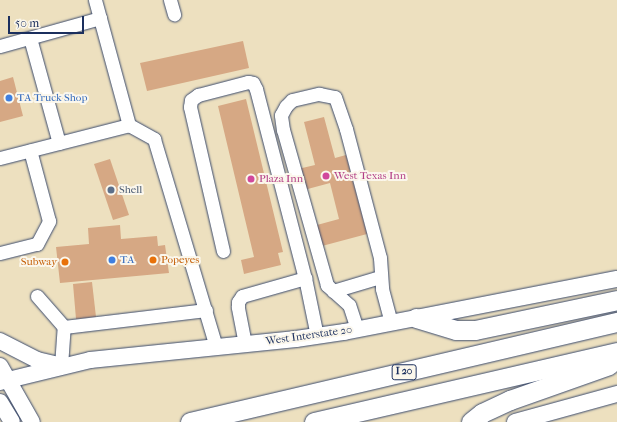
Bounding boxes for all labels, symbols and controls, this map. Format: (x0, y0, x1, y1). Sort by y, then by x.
scale bar (10, 8, 86, 34)
text: 50 m (15, 16, 39, 30)
place label: TA Truck Shop (17, 91, 87, 105)
marker: TA Truck Shop (4, 93, 14, 103)
place label: West Texas Inn (334, 169, 406, 183)
marker: West Texas Inn (321, 171, 331, 181)
place label: Plaza Inn (259, 172, 303, 186)
marker: Plaza Inn (246, 174, 256, 184)
place label: Shell (119, 183, 142, 197)
marker: Shell (106, 185, 116, 195)
place label: TA (120, 253, 134, 267)
place label: Popeyes (161, 253, 199, 267)
place label: Subway (21, 255, 57, 269)
marker: TA (107, 255, 117, 265)
marker: Popeyes (148, 255, 158, 265)
marker: Subway (60, 257, 70, 267)
street label: West Interstate 20 (265, 323, 353, 349)
road number: I 20 (391, 364, 417, 380)

